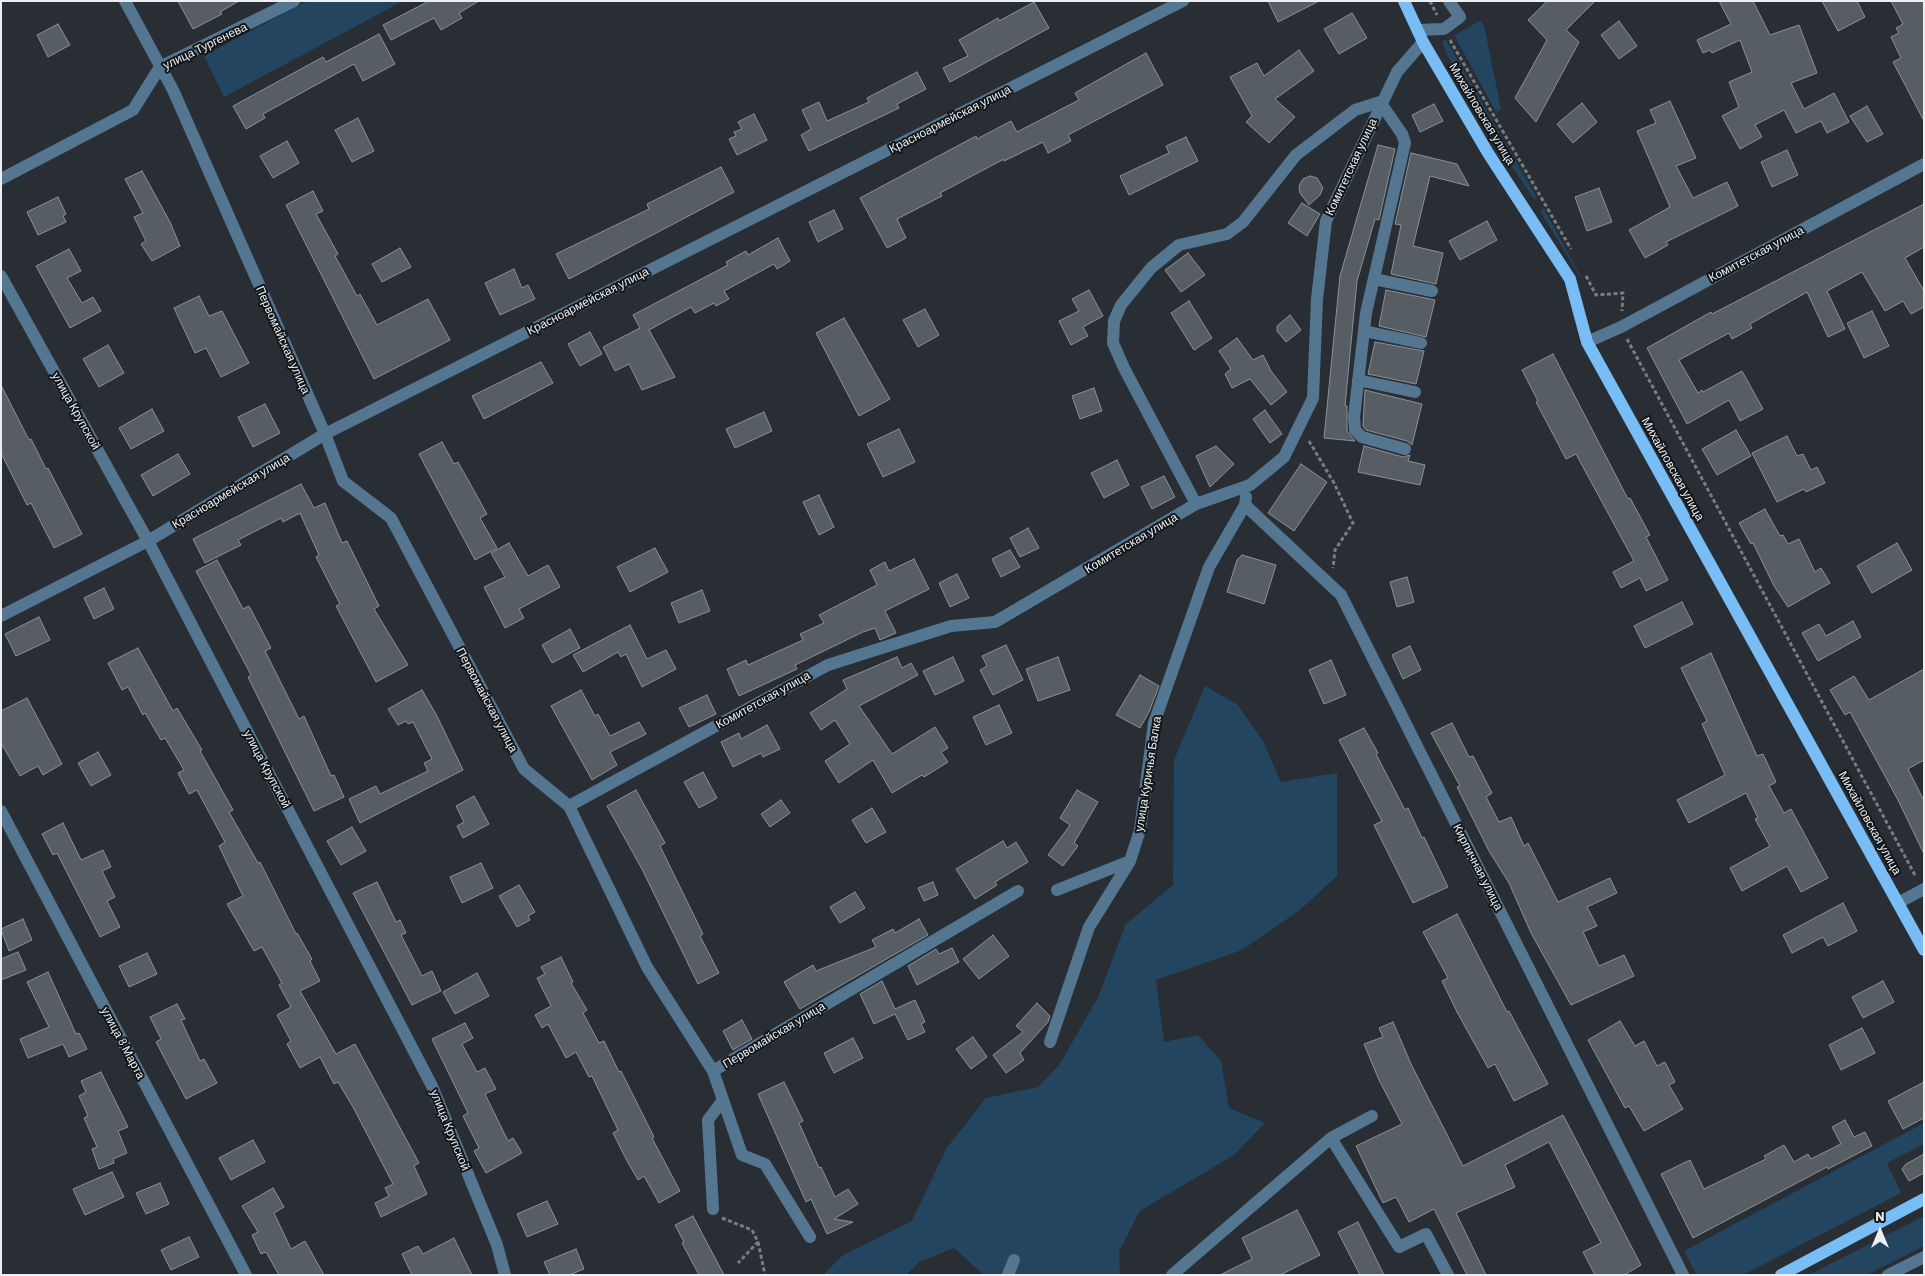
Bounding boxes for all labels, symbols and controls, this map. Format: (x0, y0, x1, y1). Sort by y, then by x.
street label: улица Тургенева (161, 19, 249, 73)
street label: Михайловская улица (1446, 61, 1518, 167)
street label: Красноармейская улица (887, 82, 1013, 156)
street label: Комитетская улица (1322, 116, 1380, 218)
street label: Комитетская улица (1706, 223, 1806, 285)
street label: Красноармейская улица (525, 264, 651, 338)
street label: Первомайская улица (253, 284, 313, 396)
street label: улица Крупской (49, 370, 103, 452)
street label: Михайловская улица (1639, 415, 1707, 523)
street label: Красноармейская улица (170, 450, 292, 532)
street label: Комитетская улица (1082, 510, 1180, 576)
street label: Первомайская улица (453, 645, 521, 755)
street label: Комитетская улица (713, 668, 813, 732)
street label: улица Куричья Балка (1132, 715, 1164, 833)
street label: улица Крупской (240, 728, 294, 810)
street label: Михайловская улица (1836, 769, 1904, 877)
street label: Кирпичная улица (1450, 821, 1506, 913)
street label: Первомайская улица (720, 999, 828, 1071)
street label: улица 8 Марта (98, 1005, 148, 1081)
street label: улица Крупской (427, 1087, 473, 1173)
north arrow (1855, 1206, 1905, 1256)
text: N (1875, 1207, 1885, 1224)

